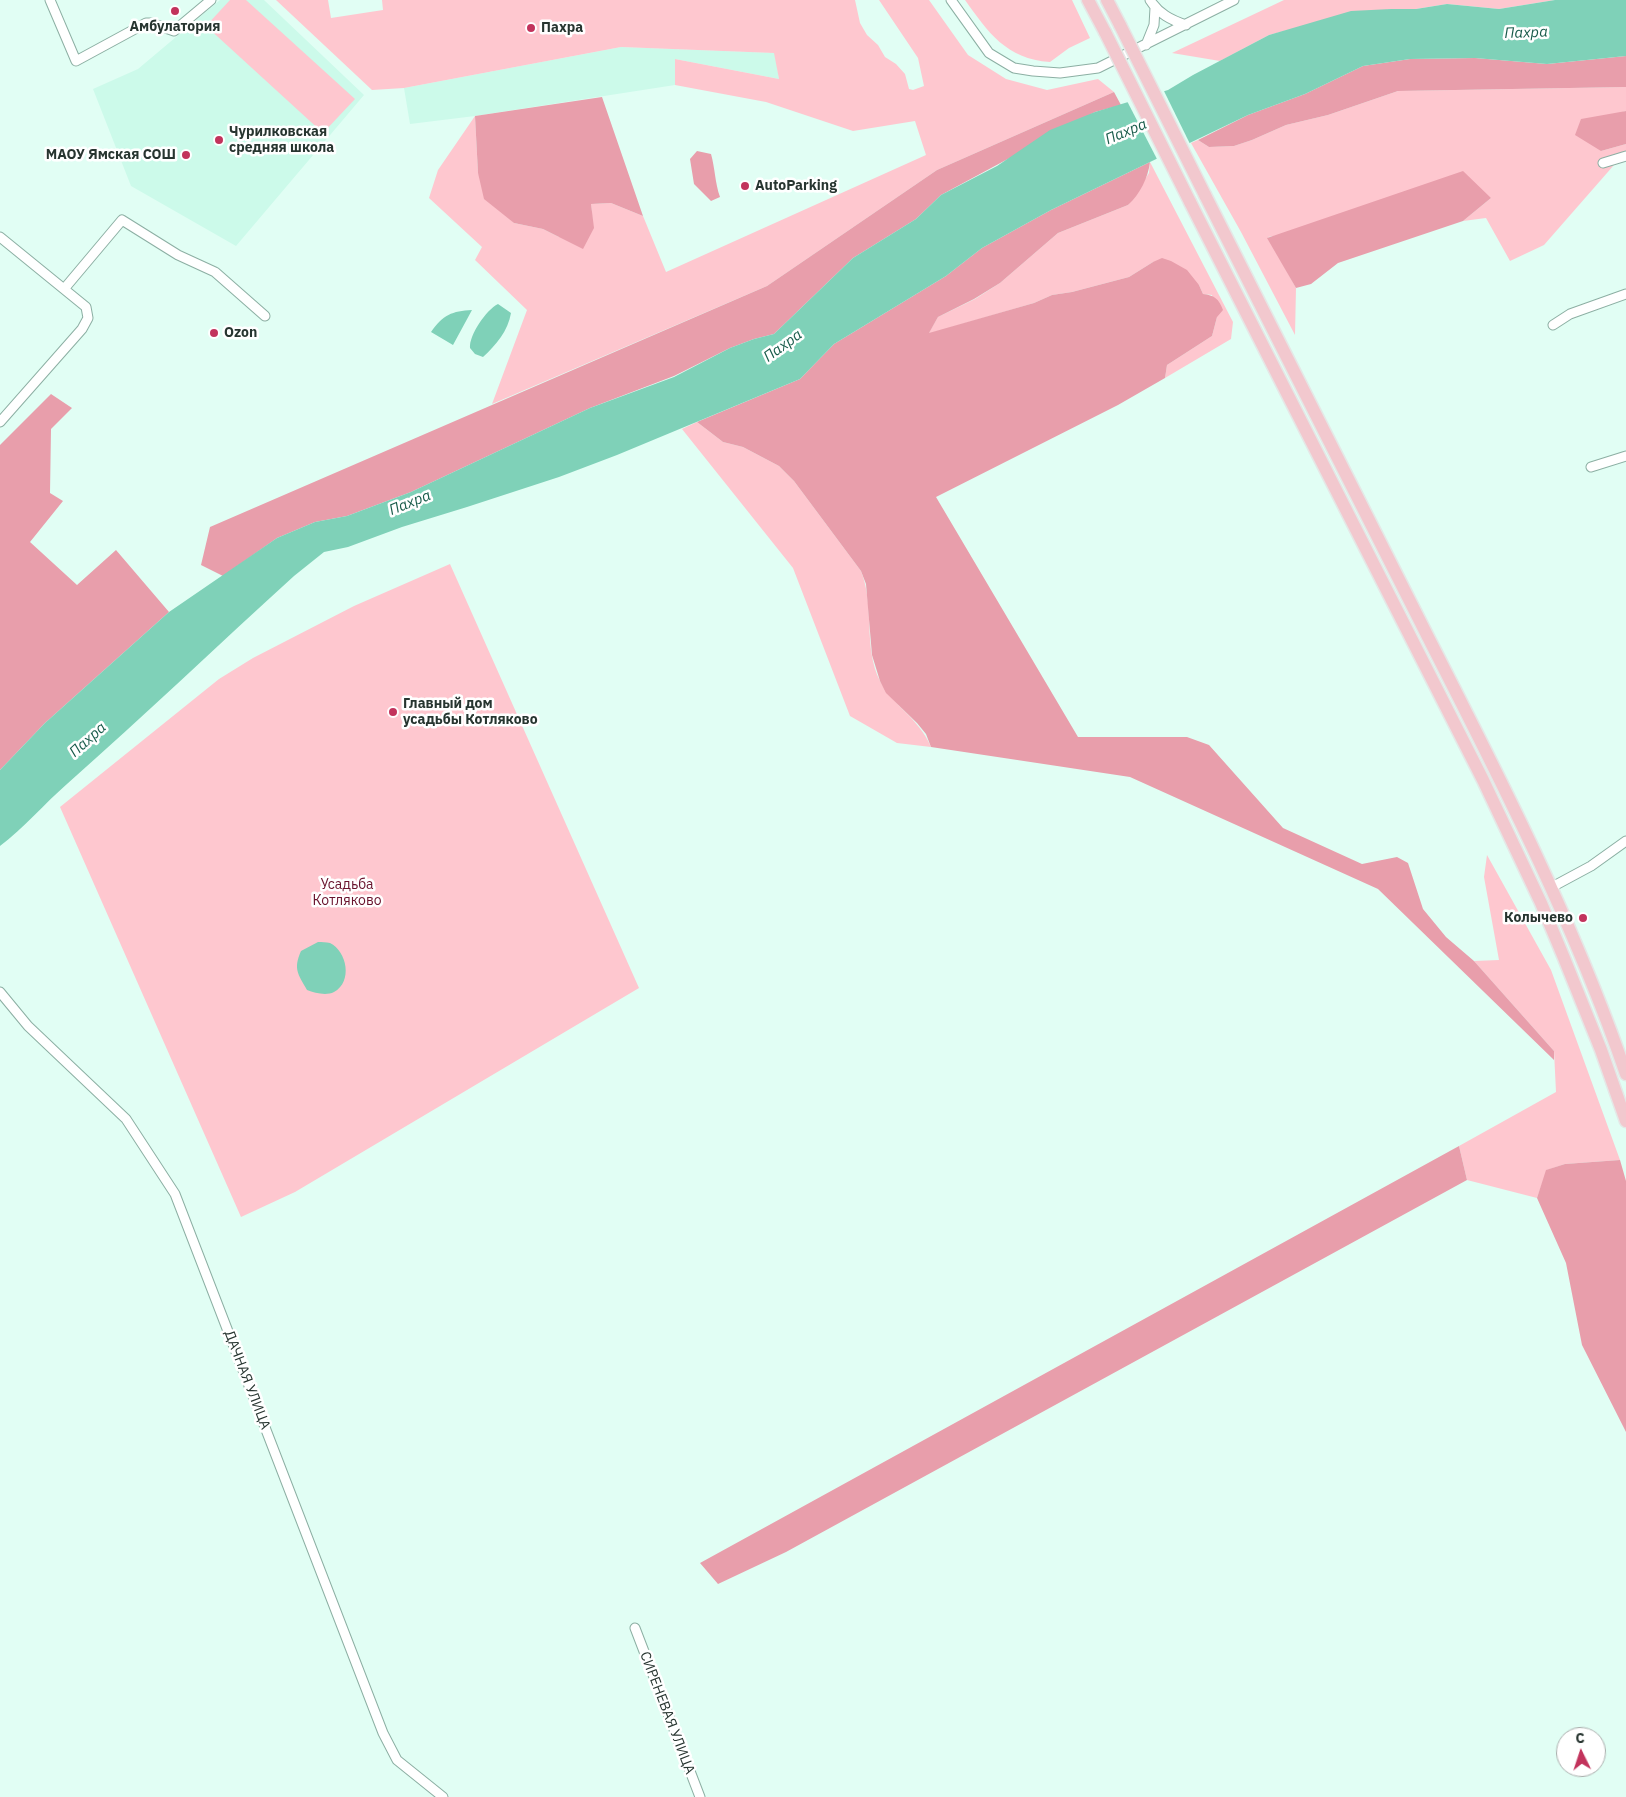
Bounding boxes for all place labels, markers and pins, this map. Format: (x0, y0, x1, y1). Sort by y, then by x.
marker: Амбулатория (169, 5, 181, 17)
place label: Амбулатория (130, 19, 220, 35)
place label: Пахра (541, 20, 583, 36)
marker: Пахра (525, 22, 537, 34)
place label: Чурилковская средняя школа (229, 124, 334, 156)
marker: Чурилковская средняя школа (213, 134, 225, 146)
place label: МАОУ Ямская СОШ (46, 147, 176, 163)
marker: МАОУ Ямская СОШ (180, 149, 192, 161)
place label: AutoParking (755, 178, 837, 194)
marker: AutoParking (739, 180, 751, 192)
place label: Ozon (224, 325, 257, 341)
marker: Ozon (208, 327, 220, 339)
place label: Главный дом усадьбы Котляково (403, 696, 538, 729)
marker: Главный дом усадьбы Котляково (387, 706, 399, 718)
place label: Колычево (1504, 910, 1573, 926)
marker: Колычево (1577, 912, 1589, 924)

